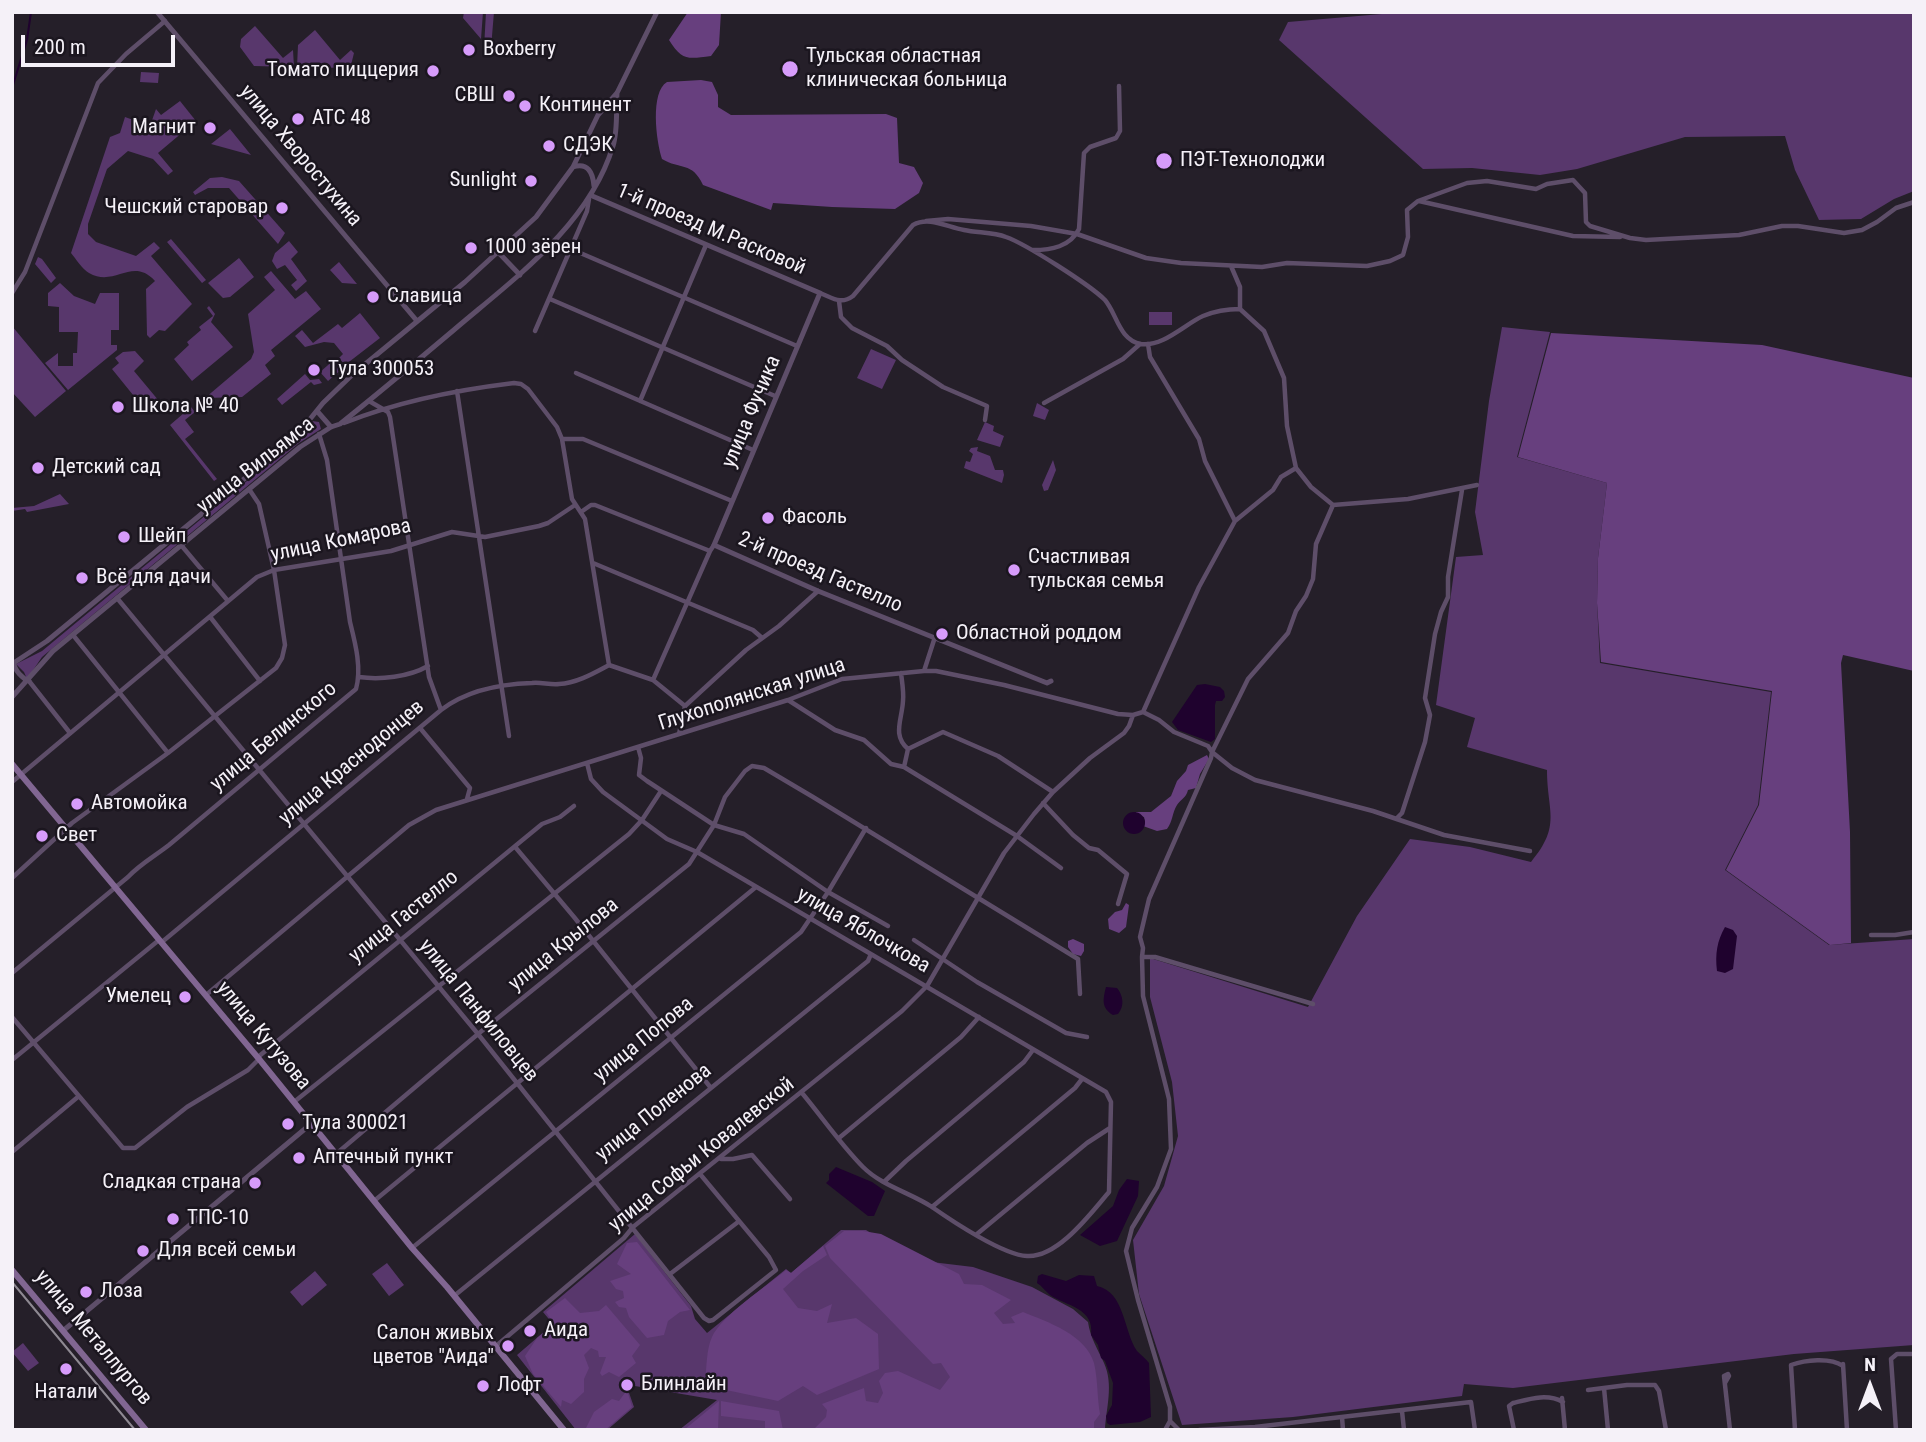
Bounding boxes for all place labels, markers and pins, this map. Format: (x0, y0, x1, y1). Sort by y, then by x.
place label: Boxberry (483, 37, 556, 63)
marker: Boxberry (461, 42, 477, 58)
place label: Тульская областная клиническая больница (806, 44, 1007, 94)
place label: Томато пиццерия (267, 58, 419, 84)
marker: Тульская областная клиническая больница (780, 59, 800, 79)
marker: Томато пиццерия (425, 63, 441, 79)
place label: СВШ (455, 83, 495, 109)
marker: СВШ (501, 88, 517, 104)
place label: Континент (539, 93, 631, 119)
marker: Континент (517, 98, 533, 114)
place label: АТС 48 (312, 106, 371, 132)
marker: АТС 48 (290, 111, 306, 127)
place label: Магнит (132, 115, 196, 141)
marker: Магнит (202, 120, 218, 136)
place label: СДЭК (563, 133, 613, 159)
marker: СДЭК (541, 138, 557, 154)
place label: ПЭТ-Технолоджи (1180, 148, 1325, 174)
marker: ПЭТ-Технолоджи (1154, 151, 1174, 171)
place label: Sunlight (449, 168, 517, 194)
marker: Sunlight (523, 173, 539, 189)
place label: Чешский старовар (104, 195, 268, 221)
marker: Чешский старовар (274, 200, 290, 216)
place label: 1000 зёрен (485, 235, 581, 261)
marker: 1000 зёрен (463, 240, 479, 256)
place label: Славица (387, 284, 462, 310)
marker: Славица (365, 289, 381, 305)
place label: Тула 300053 (328, 357, 434, 383)
marker: Тула 300053 (306, 362, 322, 378)
place label: Школа № 40 (132, 394, 239, 420)
marker: Школа № 40 (110, 399, 126, 415)
place label: Детский сад (52, 455, 161, 481)
marker: Детский сад (30, 460, 46, 476)
place label: Фасоль (782, 505, 847, 531)
marker: Фасоль (760, 510, 776, 526)
place label: Шейп (138, 524, 186, 550)
marker: Шейп (116, 529, 132, 545)
place label: Счастливая тульская семья (1028, 545, 1164, 595)
marker: Счастливая тульская семья (1006, 562, 1022, 578)
place label: Всё для дачи (96, 565, 211, 591)
marker: Всё для дачи (74, 570, 90, 586)
place label: Областной роддом (956, 621, 1122, 647)
marker: Областной роддом (934, 626, 950, 642)
place label: Автомойка (91, 791, 188, 817)
marker: Автомойка (69, 796, 85, 812)
place label: Свет (56, 823, 97, 849)
marker: Свет (34, 828, 50, 844)
place label: Умелец (106, 984, 171, 1010)
marker: Умелец (177, 989, 193, 1005)
place label: Тула 300021 (302, 1111, 408, 1137)
marker: Тула 300021 (280, 1116, 296, 1132)
place label: Аптечный пункт (313, 1145, 453, 1171)
marker: Аптечный пункт (291, 1150, 307, 1166)
place label: Сладкая страна (102, 1170, 241, 1196)
marker: Сладкая страна (247, 1175, 263, 1191)
place label: ТПС-10 (187, 1206, 249, 1232)
marker: ТПС-10 (165, 1211, 181, 1227)
place label: Для всей семьи (157, 1238, 296, 1264)
marker: Для всей семьи (135, 1243, 151, 1259)
place label: Лоза (100, 1279, 143, 1305)
marker: Лоза (78, 1284, 94, 1300)
place label: Аида (544, 1318, 588, 1344)
place label: Салон живых цветов "Аида" (373, 1321, 494, 1371)
marker: Аида (522, 1323, 538, 1339)
marker: Салон живых цветов "Аида" (500, 1338, 516, 1354)
marker: Натали (58, 1361, 74, 1377)
place label: Блинлайн (641, 1372, 727, 1398)
place label: Лофт (497, 1373, 542, 1399)
marker: Блинлайн (619, 1377, 635, 1393)
marker: Лофт (475, 1378, 491, 1394)
place label: Натали (34, 1380, 98, 1406)

